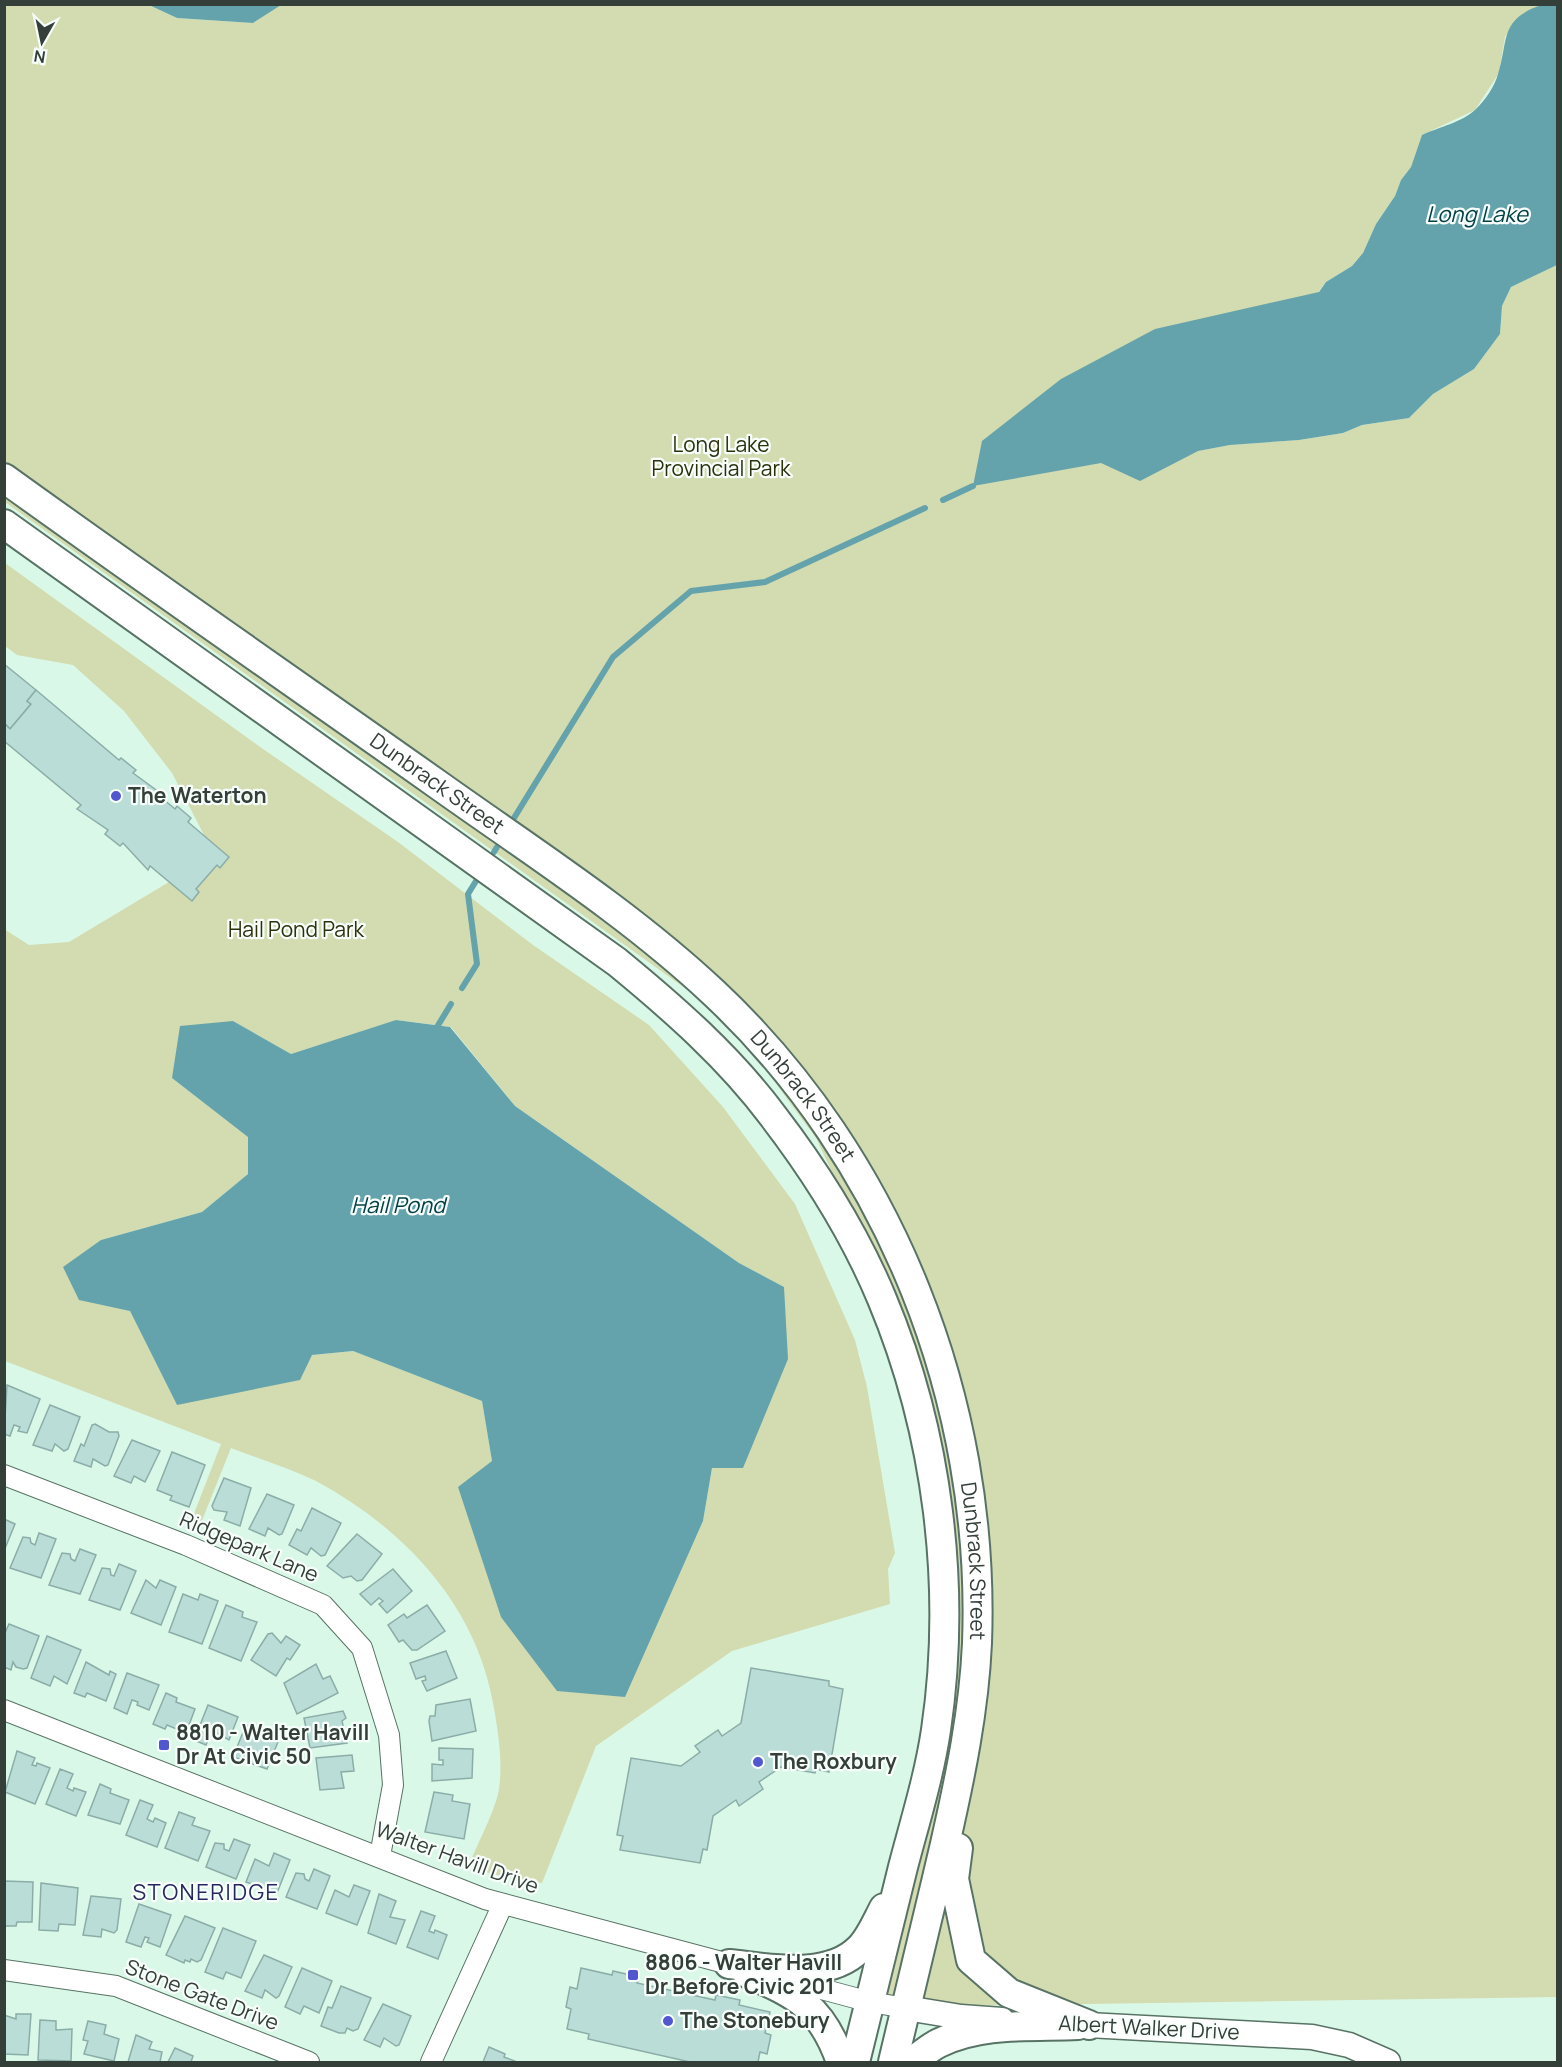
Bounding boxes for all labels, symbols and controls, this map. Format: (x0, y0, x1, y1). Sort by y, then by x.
north arrow (12, 12, 72, 72)
text: N (32, 45, 47, 69)
water label: Long Lake (1426, 199, 1529, 229)
park label: Long Lake Provincial Park (652, 430, 791, 482)
street label: Dunbrack Street (365, 726, 510, 840)
place label: The Waterton (128, 781, 267, 809)
marker: The Waterton (109, 789, 123, 803)
park label: Hail Pond Park (228, 915, 365, 943)
street label: Dunbrack Street (745, 1024, 863, 1167)
water label: Hail Pond (351, 1190, 448, 1220)
street label: Dunbrack Street (955, 1480, 993, 1641)
street label: Ridgepark Lane (176, 1504, 323, 1588)
place label: 8810 - Walter Havill Dr At Civic 50 (176, 1718, 369, 1770)
marker: 8810 - Walter Havill Dr At Civic 50 (157, 1738, 171, 1752)
place label: The Roxbury (770, 1747, 897, 1775)
marker: The Roxbury (751, 1755, 765, 1769)
street label: Walter Havill Drive (372, 1815, 543, 1900)
district label: STONERIDGE (132, 1877, 280, 1907)
place label: 8806 - Walter Havill Dr Before Civic 201 (645, 1948, 842, 2000)
street label: Stone Gate Drive (122, 1952, 283, 2036)
marker: 8806 - Walter Havill Dr Before Civic 201 (626, 1968, 640, 1982)
place label: The Stonebury (680, 2006, 830, 2034)
street label: Albert Walker Drive (1058, 2008, 1241, 2046)
marker: The Stonebury (661, 2014, 675, 2028)

